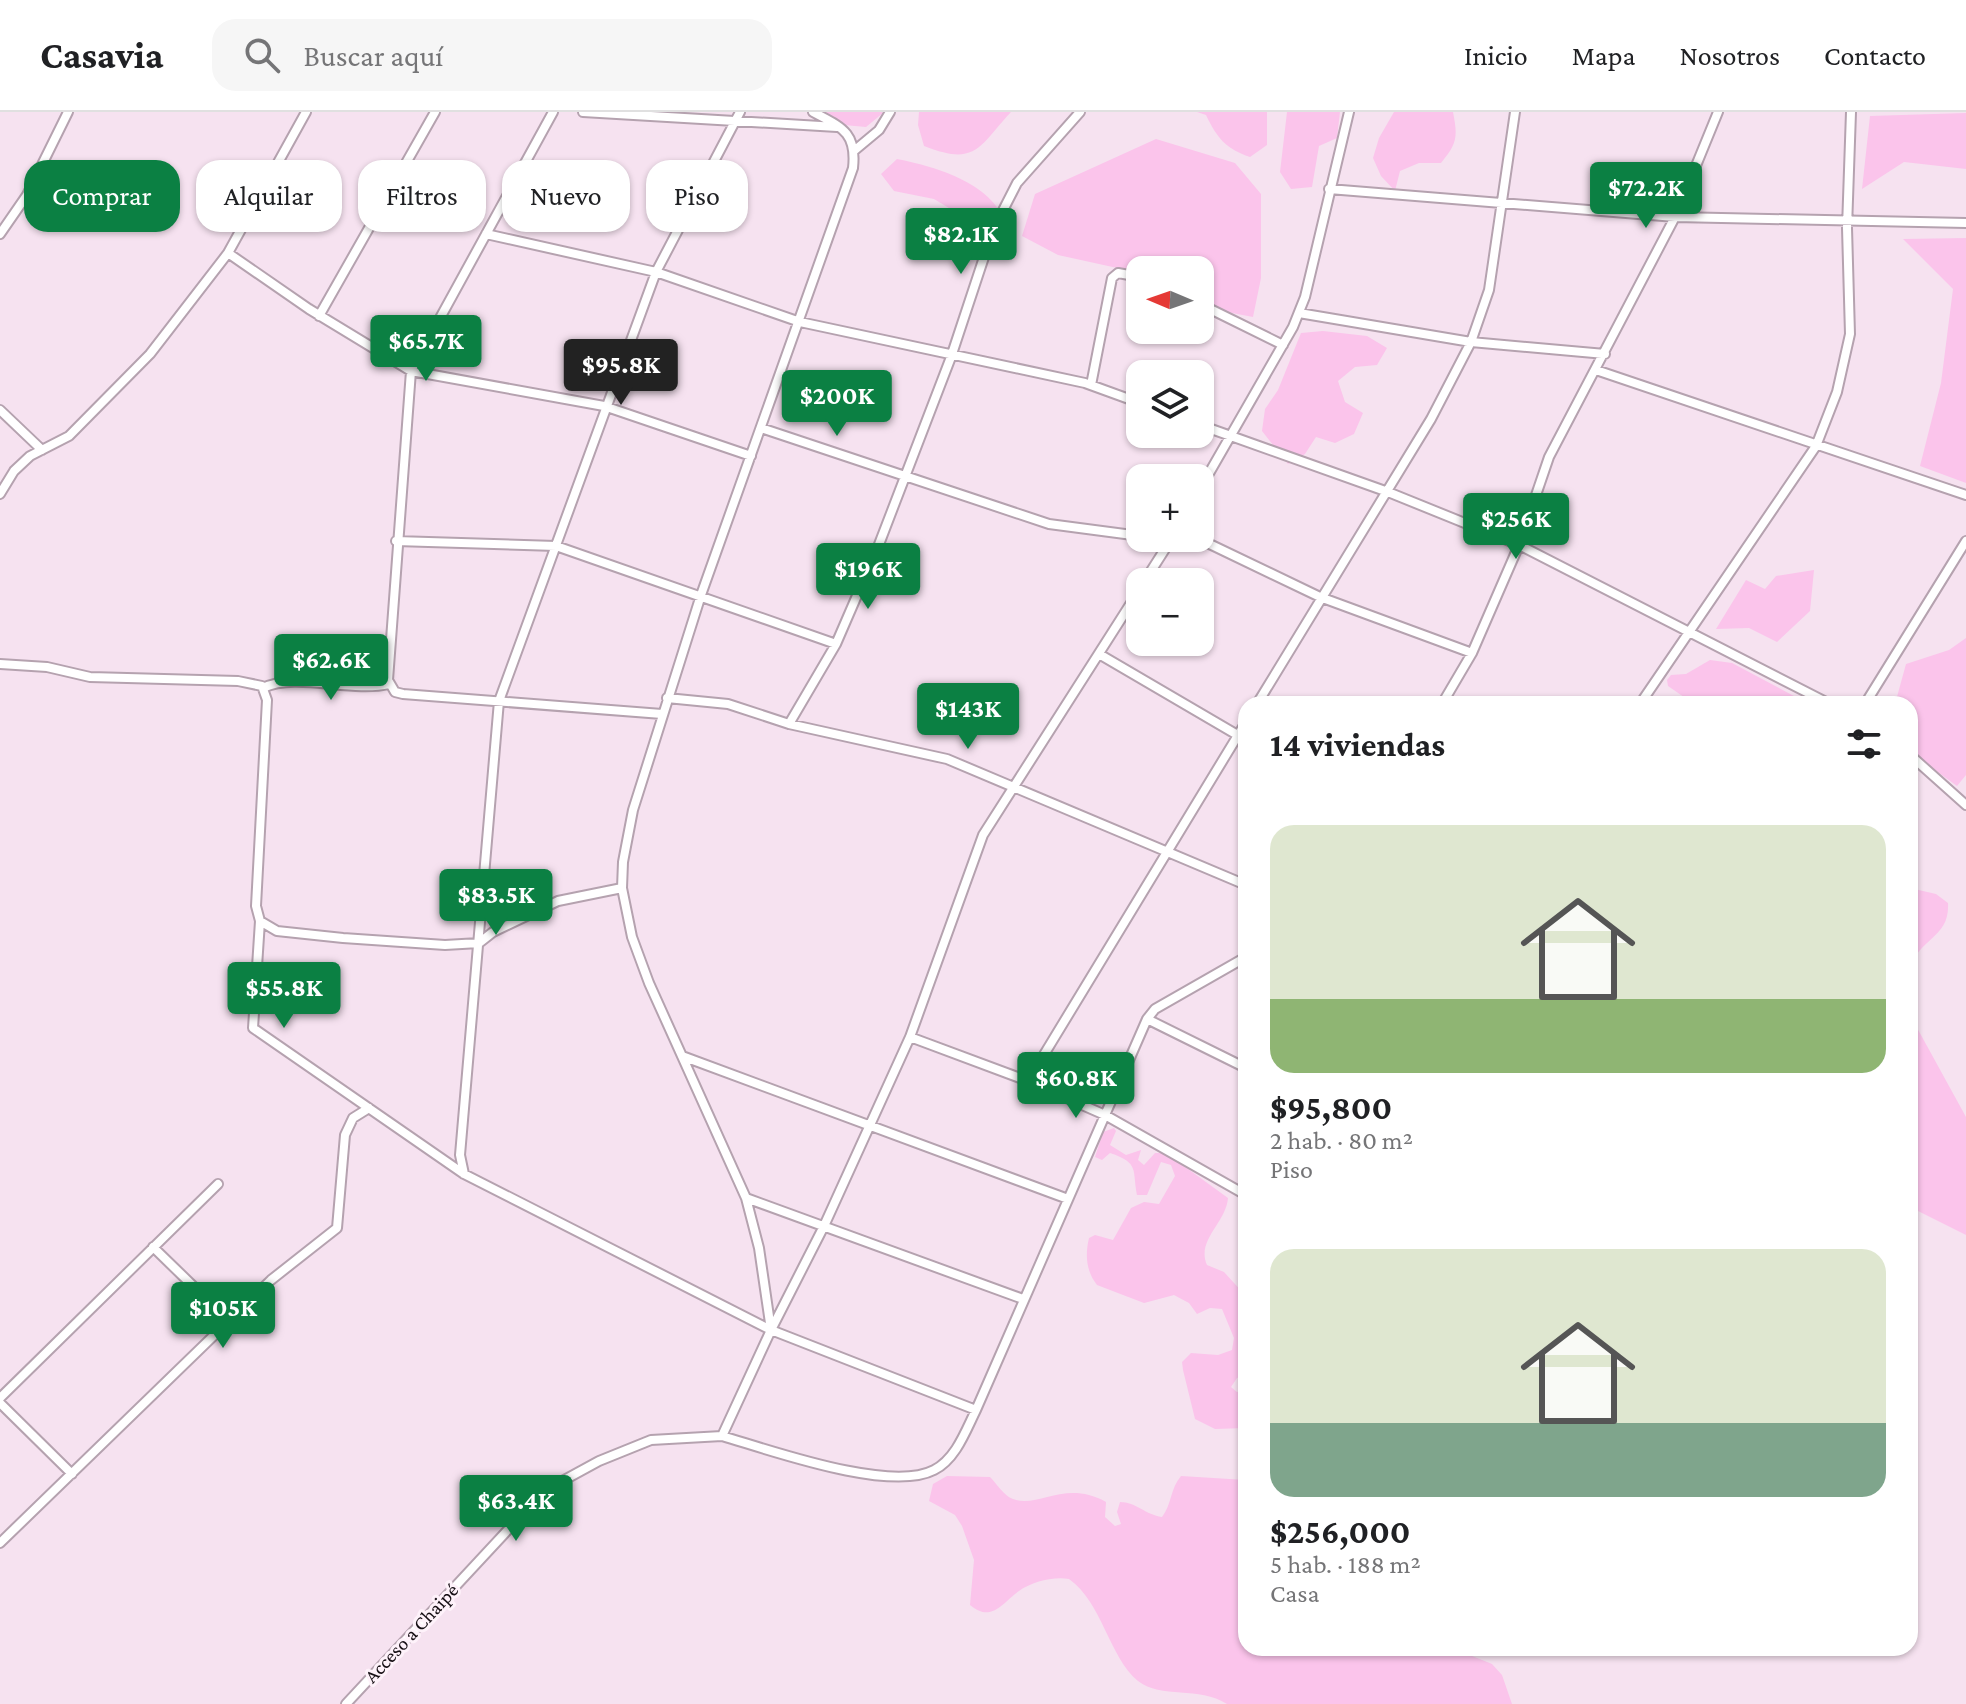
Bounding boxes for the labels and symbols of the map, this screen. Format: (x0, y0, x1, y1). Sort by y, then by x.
pin: $72.2K (1581, 162, 1711, 230)
pin: $82.1K (896, 208, 1026, 276)
north arrow (1126, 256, 1214, 344)
pin: $65.7K (361, 315, 491, 383)
pin: $95.8K (556, 339, 686, 407)
pin: $200K (781, 370, 893, 438)
pin: $256K (1460, 493, 1572, 561)
pin: $196K (812, 543, 924, 611)
pin: $62.6K (266, 634, 396, 702)
pin: $143K (912, 683, 1024, 751)
pin: $83.5K (431, 869, 561, 937)
pin: $55.8K (219, 962, 349, 1030)
pin: $60.8K (1011, 1052, 1141, 1120)
pin: $105K (167, 1282, 279, 1350)
pin: $63.4K (451, 1475, 581, 1543)
street label: Acceso a Chaipé (360, 1579, 463, 1688)

